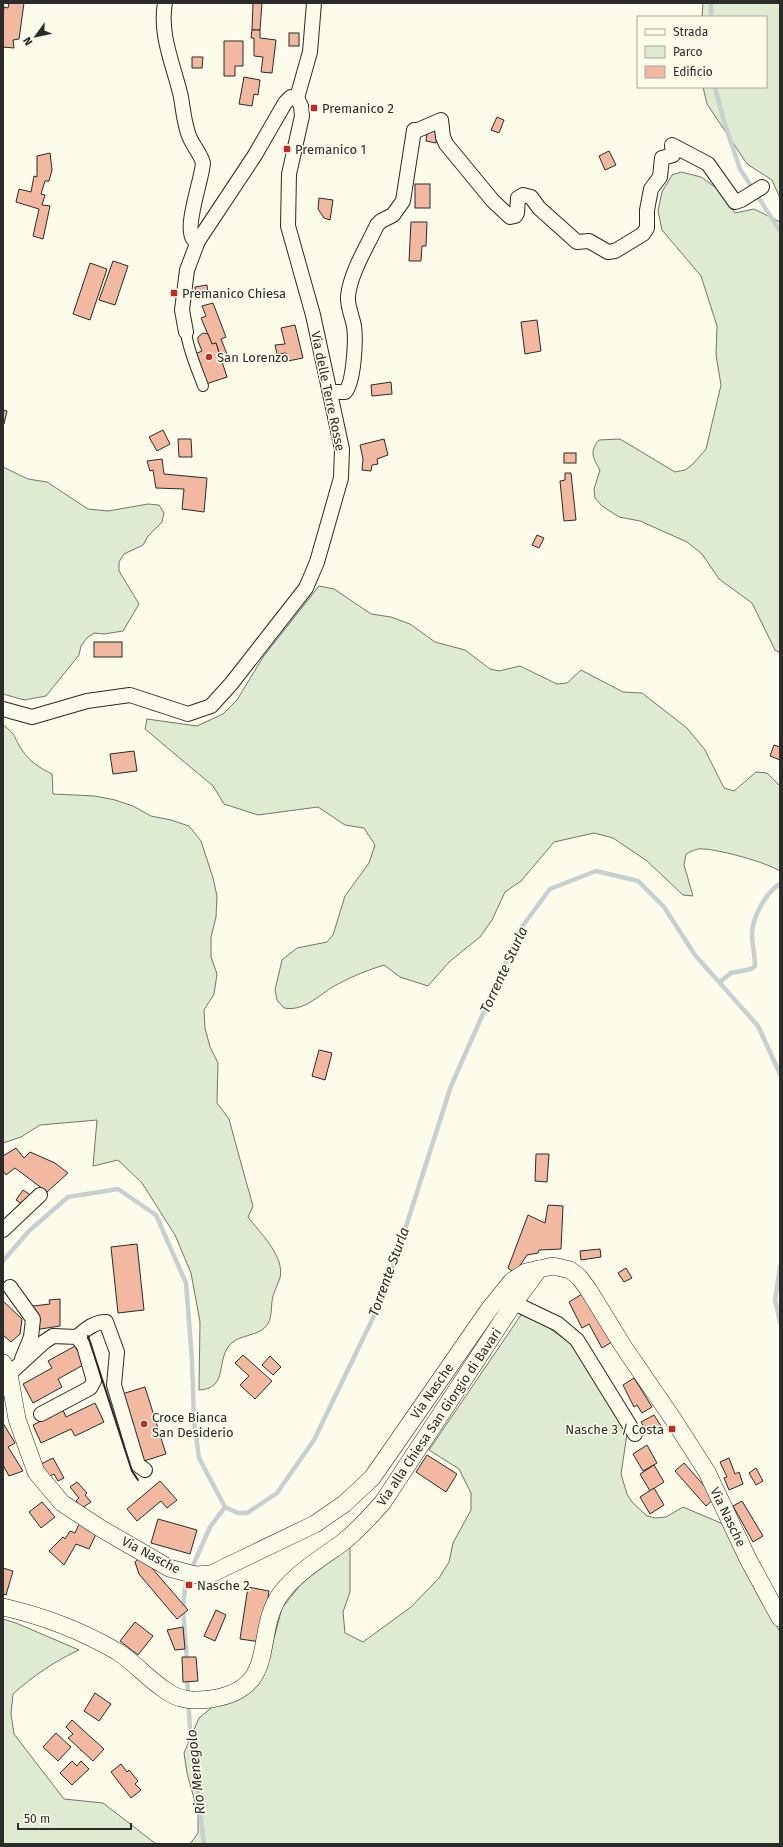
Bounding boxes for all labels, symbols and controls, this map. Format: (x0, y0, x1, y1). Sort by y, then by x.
north arrow (16, 16, 56, 56)
legend (637, 16, 767, 88)
text: Strada (673, 25, 708, 39)
text: N (21, 35, 35, 48)
text: Parco (673, 45, 703, 59)
text: Edificio (673, 65, 713, 79)
place label: Premanico 2 (322, 101, 394, 116)
marker: Premanico 2 (309, 103, 319, 113)
place label: Premanico 1 (295, 142, 366, 157)
marker: Premanico 1 (282, 144, 292, 154)
place label: Premanico Chiesa (182, 286, 286, 301)
marker: Premanico Chiesa (169, 288, 179, 298)
street label: Via delle Terre Rosse (308, 330, 348, 452)
place label: San Lorenzo (217, 350, 288, 365)
marker: San Lorenzo (204, 352, 214, 362)
water label: Torrente Sturla (477, 924, 531, 1016)
water label: Torrente Sturla (365, 1225, 413, 1319)
street label: Via alla Chiesa San Giorgio di Bavari (374, 1325, 504, 1509)
street label: Via Nasche (407, 1360, 457, 1422)
place label: Croce Bianca San Desiderio (152, 1410, 234, 1440)
marker: Croce Bianca San Desiderio (139, 1419, 149, 1429)
place label: Nasche 3 / Costa (565, 1422, 664, 1437)
marker: Nasche 3 / Costa (667, 1424, 677, 1434)
street label: Via Nasche (707, 1485, 749, 1549)
street label: Via Nasche (119, 1533, 183, 1577)
place label: Nasche 2 (197, 1578, 250, 1593)
marker: Nasche 2 (184, 1580, 194, 1590)
water label: Rio Menegolo (183, 1729, 209, 1815)
scale bar (18, 1805, 131, 1831)
text: 50 m (24, 1812, 50, 1826)

